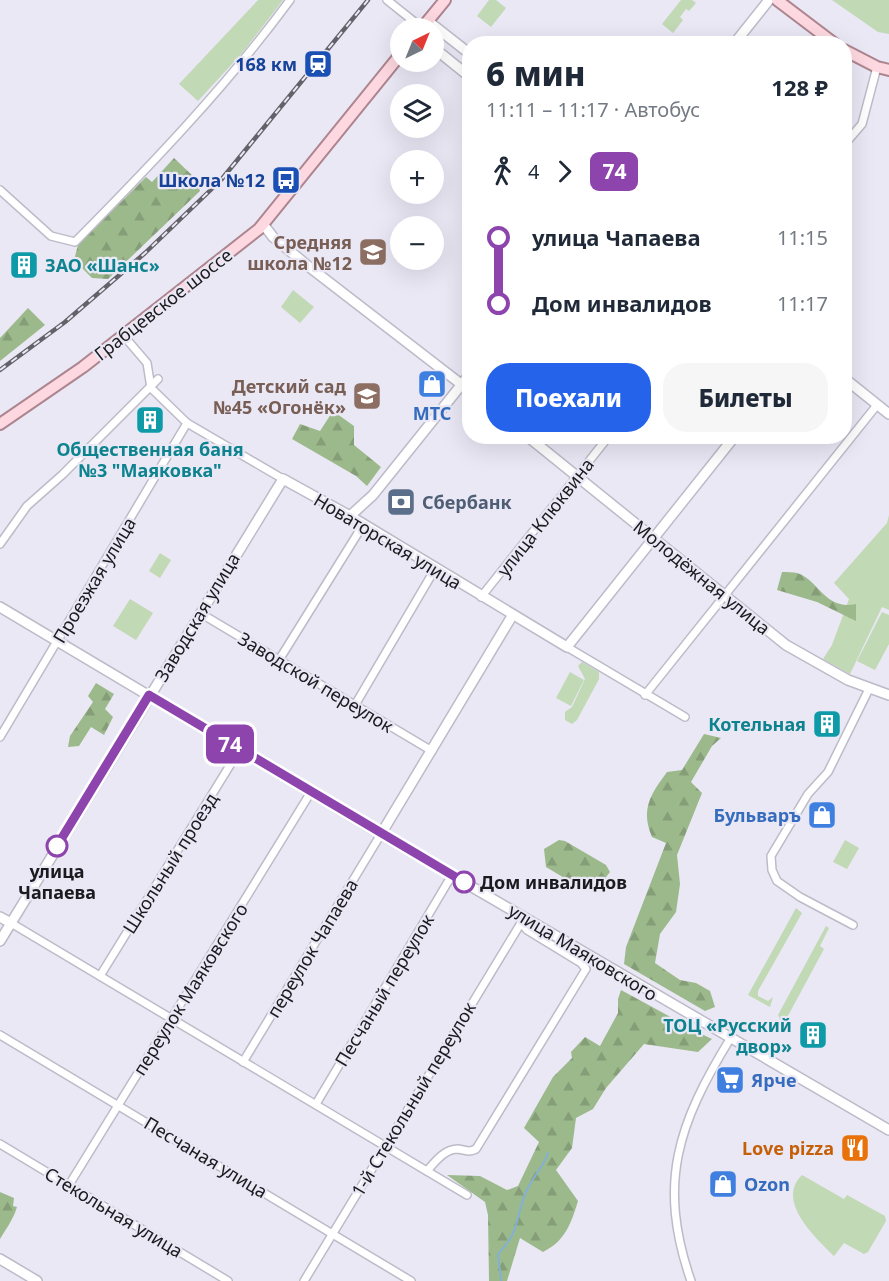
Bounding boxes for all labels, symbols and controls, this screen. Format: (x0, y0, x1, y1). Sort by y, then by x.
north arrow (390, 18, 444, 72)
map controls (390, 18, 444, 270)
station icon: 168 км (302, 48, 334, 80)
text: 6 мин (486, 51, 586, 96)
place label: 168 км (235, 52, 297, 76)
text: 128 ₽ (771, 72, 828, 102)
button: layers (390, 84, 444, 138)
text: 11:11 – 11:17 · Автобус (486, 96, 700, 123)
button: + (390, 150, 444, 204)
icon: walk (486, 155, 519, 188)
icon: forward (548, 155, 581, 188)
text: 74 (602, 157, 626, 185)
text: 4 (528, 158, 539, 185)
bus stop icon: Школа №12 (270, 164, 302, 196)
place label: Школа №12 (158, 168, 265, 192)
button: − (390, 216, 444, 270)
text: улица Чапаева (532, 222, 701, 252)
text: 11:15 (777, 224, 828, 251)
place label: Средняя школа №12 (247, 230, 352, 275)
school or university icon: Средняя школа №12 (357, 236, 389, 268)
street label: Грабцевское шоссе (89, 243, 237, 365)
building icon: ЗАО «Шанс» (8, 249, 40, 281)
place label: ЗАО «Шанс» (45, 253, 160, 277)
text: Дом инвалидов (532, 288, 712, 318)
text: 11:17 (777, 290, 828, 317)
button: Поехали (486, 363, 651, 432)
button: Билеты (663, 363, 828, 432)
shop icon: МТС (416, 368, 448, 400)
place label: Детский сад №45 «Огонёк» (213, 374, 347, 419)
school or university icon: Детский сад №45 «Огонёк» (351, 380, 383, 412)
place label: МТС (413, 401, 451, 425)
building icon: Общественная баня №3 "Маяковка" (134, 404, 166, 436)
place label: Общественная баня №3 "Маяковка" (56, 437, 244, 482)
street label: улица Клюквина (491, 453, 599, 581)
bank icon: Сбербанк (385, 486, 417, 518)
street label: Новаторская улица (310, 487, 466, 595)
place label: Сбербанк (422, 490, 512, 514)
street label: Проезжая улица (47, 513, 141, 647)
street label: Молодёжная улица (629, 514, 775, 640)
street label: Заводская улица (149, 548, 245, 686)
street label: Заводской переулок (234, 626, 398, 738)
building icon: Котельная (811, 708, 843, 740)
place label: Котельная (708, 712, 806, 736)
line badge: 74 (203, 724, 257, 764)
text: 74 (218, 730, 242, 758)
street label: Школьный проезд (117, 788, 223, 938)
shop icon: Бульваръ (806, 799, 838, 831)
place label: Бульваръ (713, 803, 801, 827)
marker: улица Чапаева (46, 835, 68, 857)
place label: улица Чапаева (18, 859, 96, 904)
place label: Дом инвалидов (480, 870, 627, 894)
marker: Дом инвалидов (453, 871, 475, 893)
street label: переулок Чапаева (261, 874, 363, 1022)
street label: переулок Маяковского (127, 898, 253, 1080)
street label: улица Маяковского (504, 898, 662, 1006)
street label: Песчаный переулок (329, 909, 439, 1070)
street label: 1-й Стекольный переулок (345, 997, 481, 1201)
place label: ТОЦ «Русский двор» (663, 1013, 792, 1058)
building icon: ТОЦ «Русский двор» (797, 1019, 829, 1051)
supermarket icon: Ярче (714, 1064, 746, 1096)
place label: Ярче (751, 1068, 797, 1092)
street label: Песчаная улица (140, 1111, 272, 1203)
restaurant icon: Love pizza (839, 1132, 871, 1164)
place label: Love pizza (742, 1136, 834, 1160)
street label: Стекольная улица (41, 1161, 187, 1263)
shop icon: Ozon (707, 1168, 739, 1200)
place label: Ozon (744, 1172, 790, 1196)

